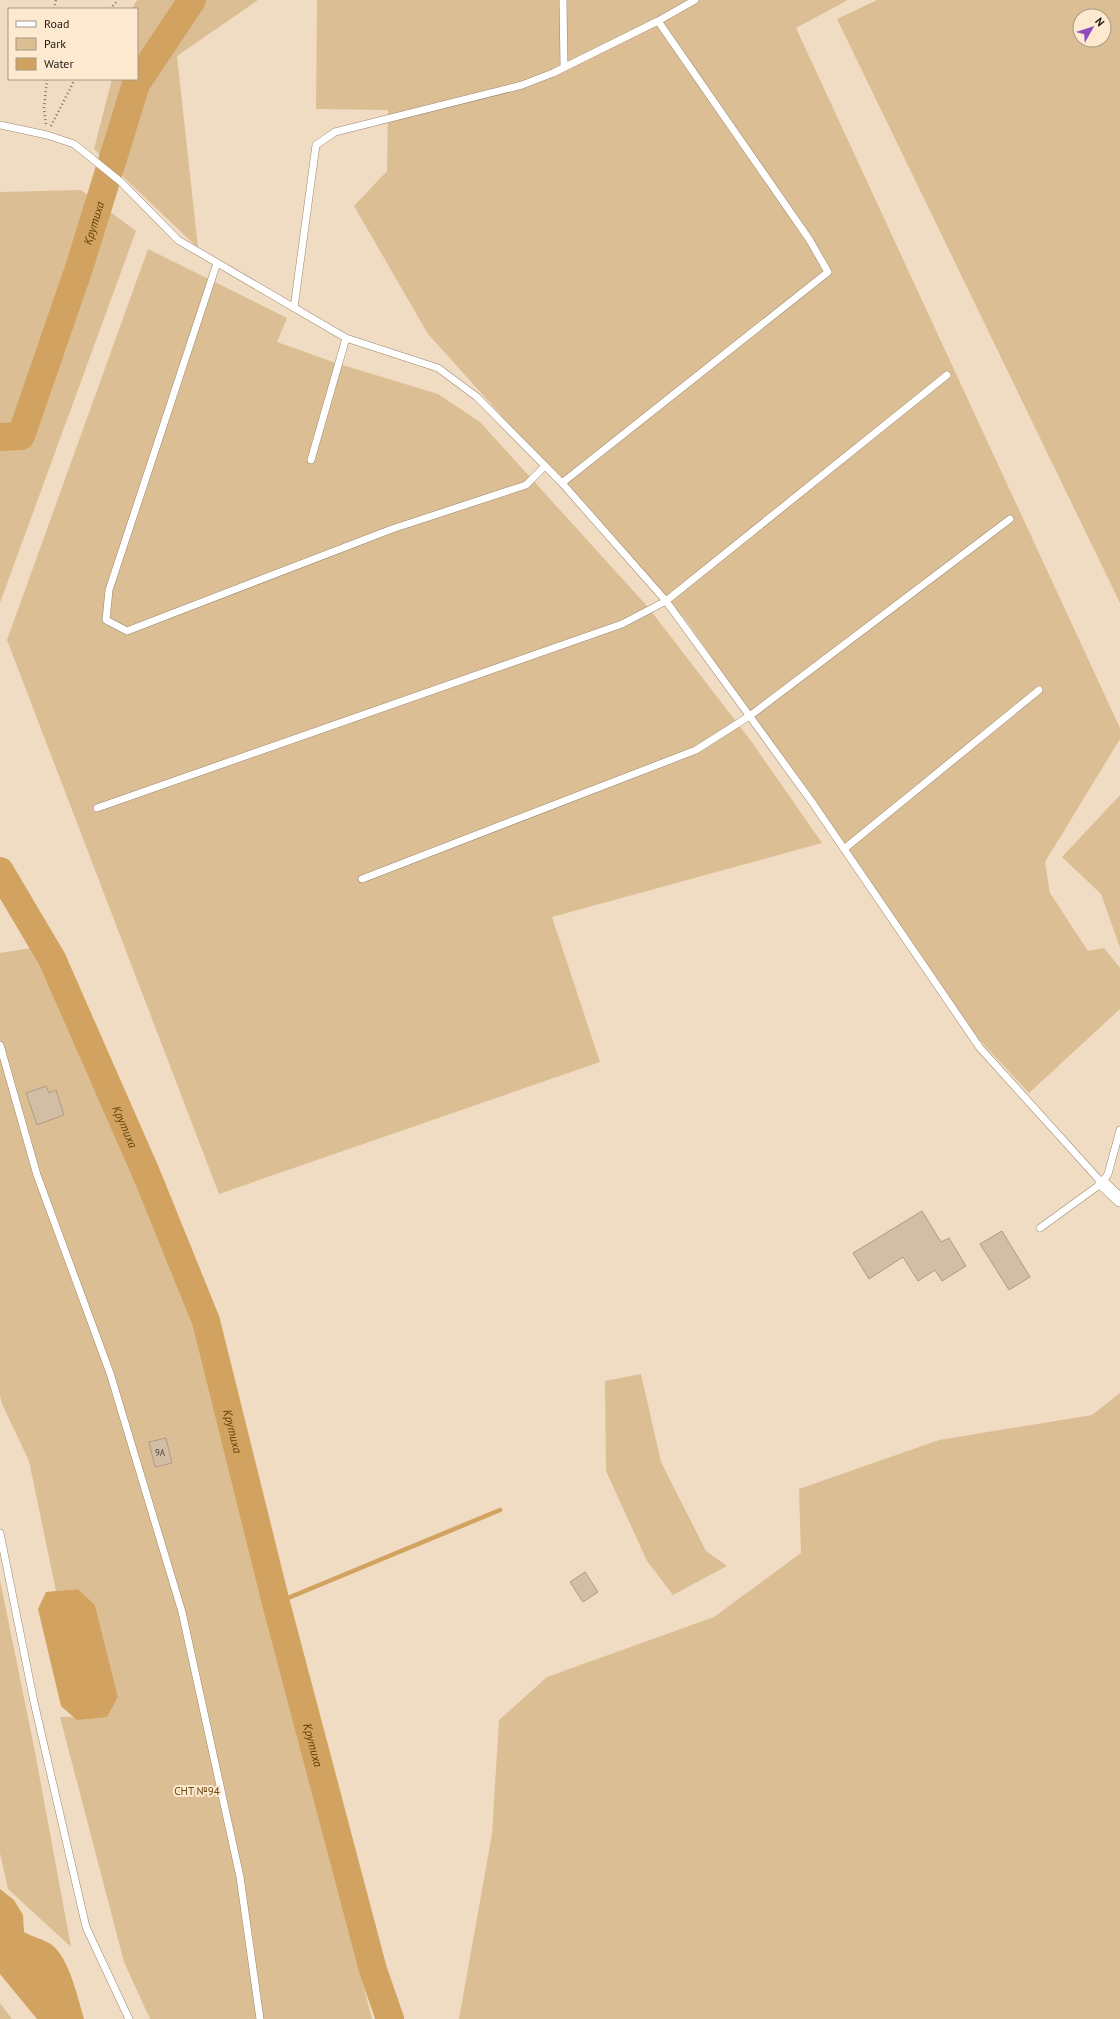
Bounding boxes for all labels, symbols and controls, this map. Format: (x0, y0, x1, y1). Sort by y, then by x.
legend (8, 8, 138, 80)
north arrow (1072, 8, 1112, 48)
text: N (1092, 14, 1107, 29)
text: Road (44, 16, 69, 31)
text: Park (44, 36, 66, 51)
text: Water (44, 56, 74, 71)
water label: Крутиха (79, 199, 107, 246)
water label: Крутиха (110, 1103, 141, 1150)
water label: Крутиха (221, 1408, 246, 1455)
house number: 9А (155, 1447, 166, 1458)
water label: Крутиха (301, 1721, 326, 1769)
park label: СНТ №94 (174, 1784, 220, 1798)

